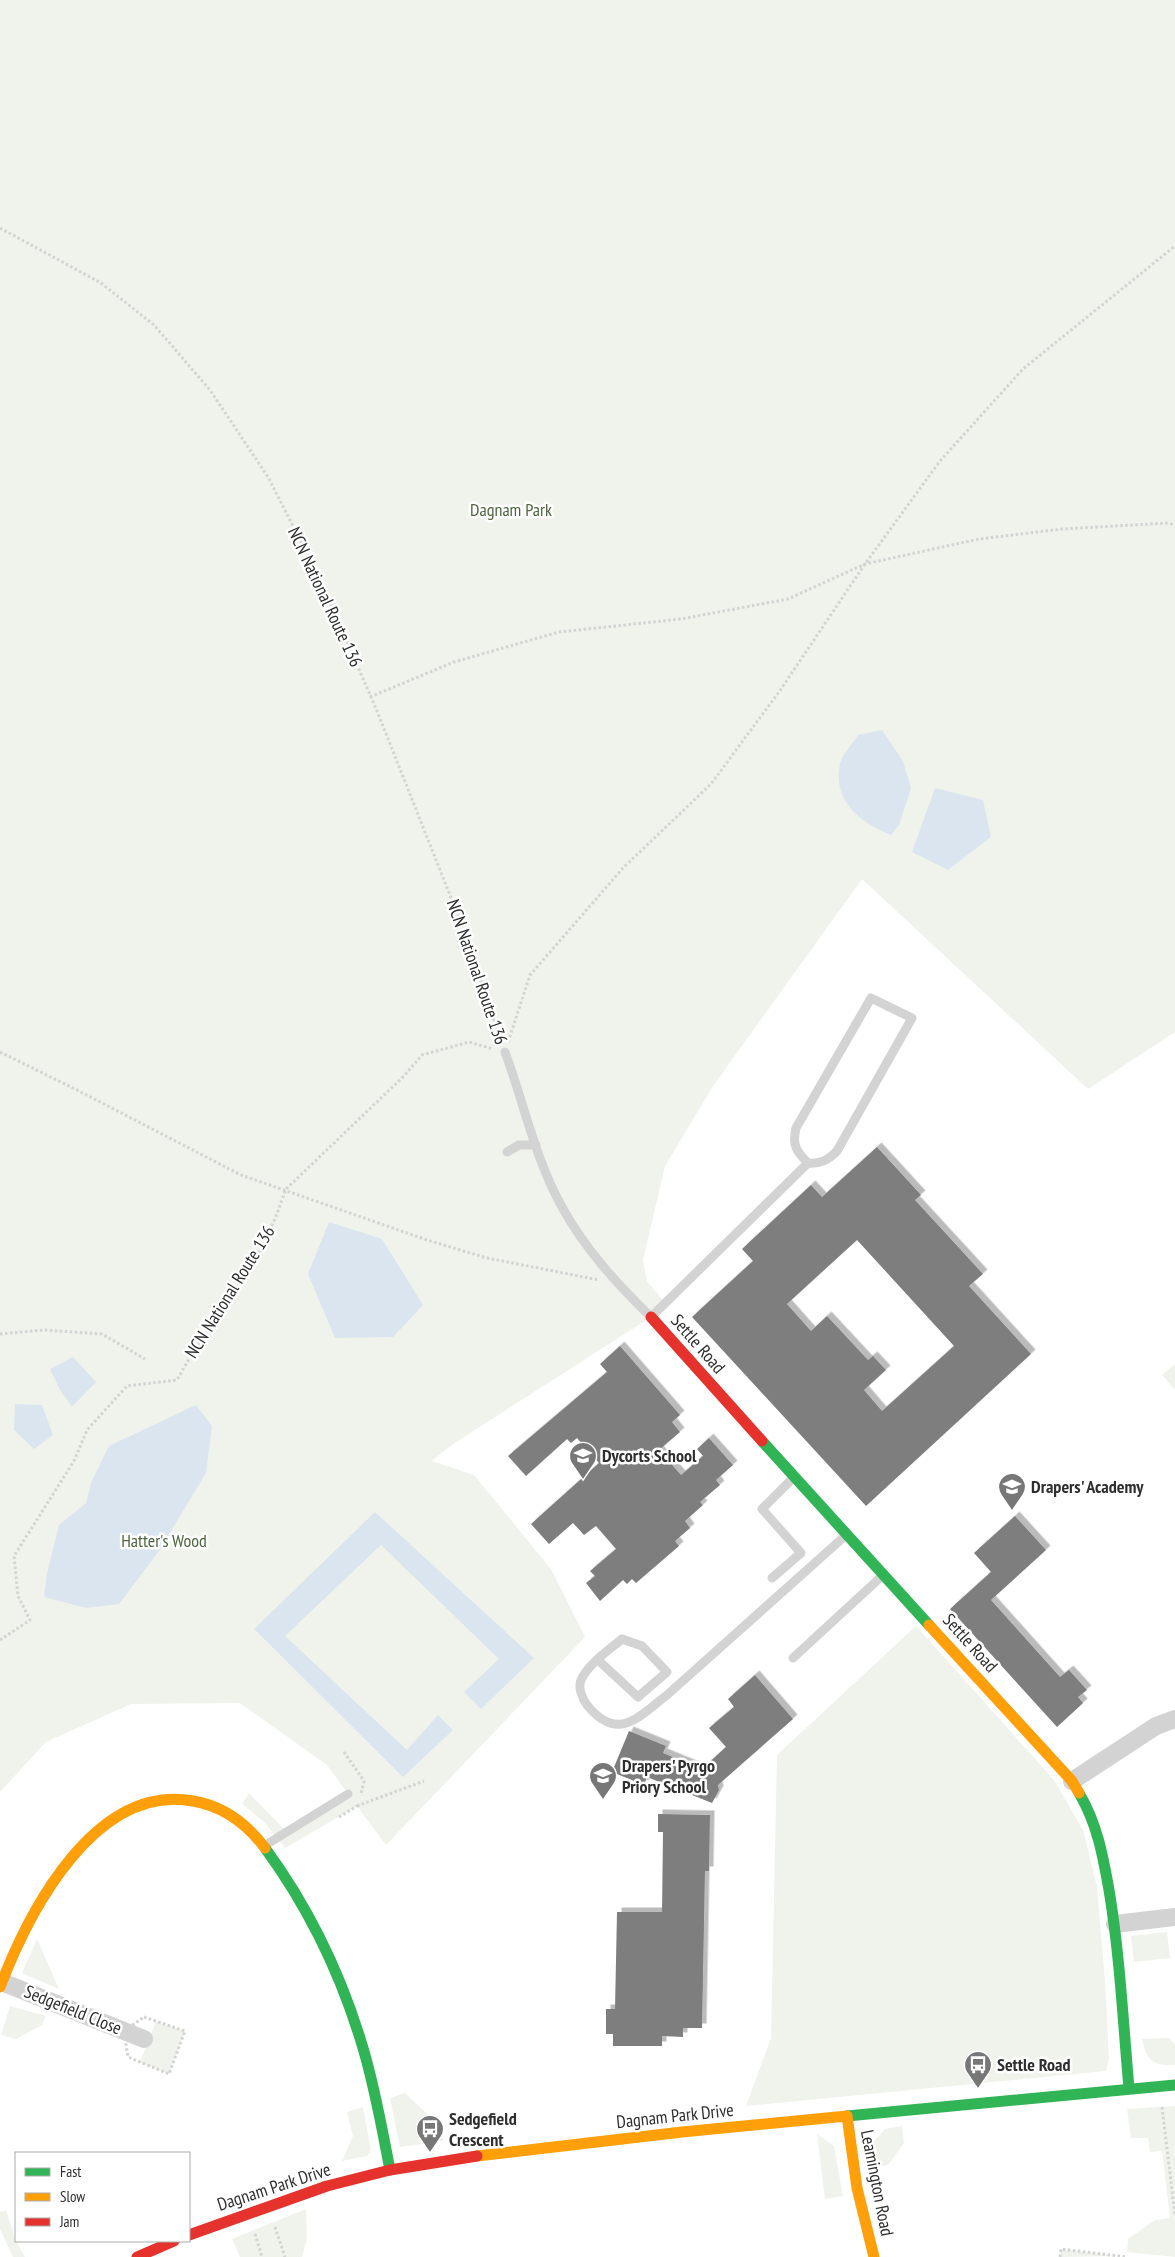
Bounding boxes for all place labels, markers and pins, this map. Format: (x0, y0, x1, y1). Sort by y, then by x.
school or university icon: Dycorts School (568, 1441, 598, 1480)
place label: Dycorts School (602, 1444, 697, 1467)
school or university icon: Drapers' Academy (997, 1472, 1027, 1511)
place label: Drapers' Academy (1031, 1475, 1144, 1498)
place label: Drapers' Pyrgo Priory School (622, 1754, 715, 1798)
school or university icon: Drapers' Pyrgo Priory School (588, 1761, 618, 1800)
bus stop icon: Settle Road (963, 2050, 993, 2089)
place label: Settle Road (997, 2053, 1071, 2076)
place label: Sedgefield Crescent (449, 2107, 517, 2151)
bus stop icon: Sedgefield Crescent (415, 2114, 445, 2153)

